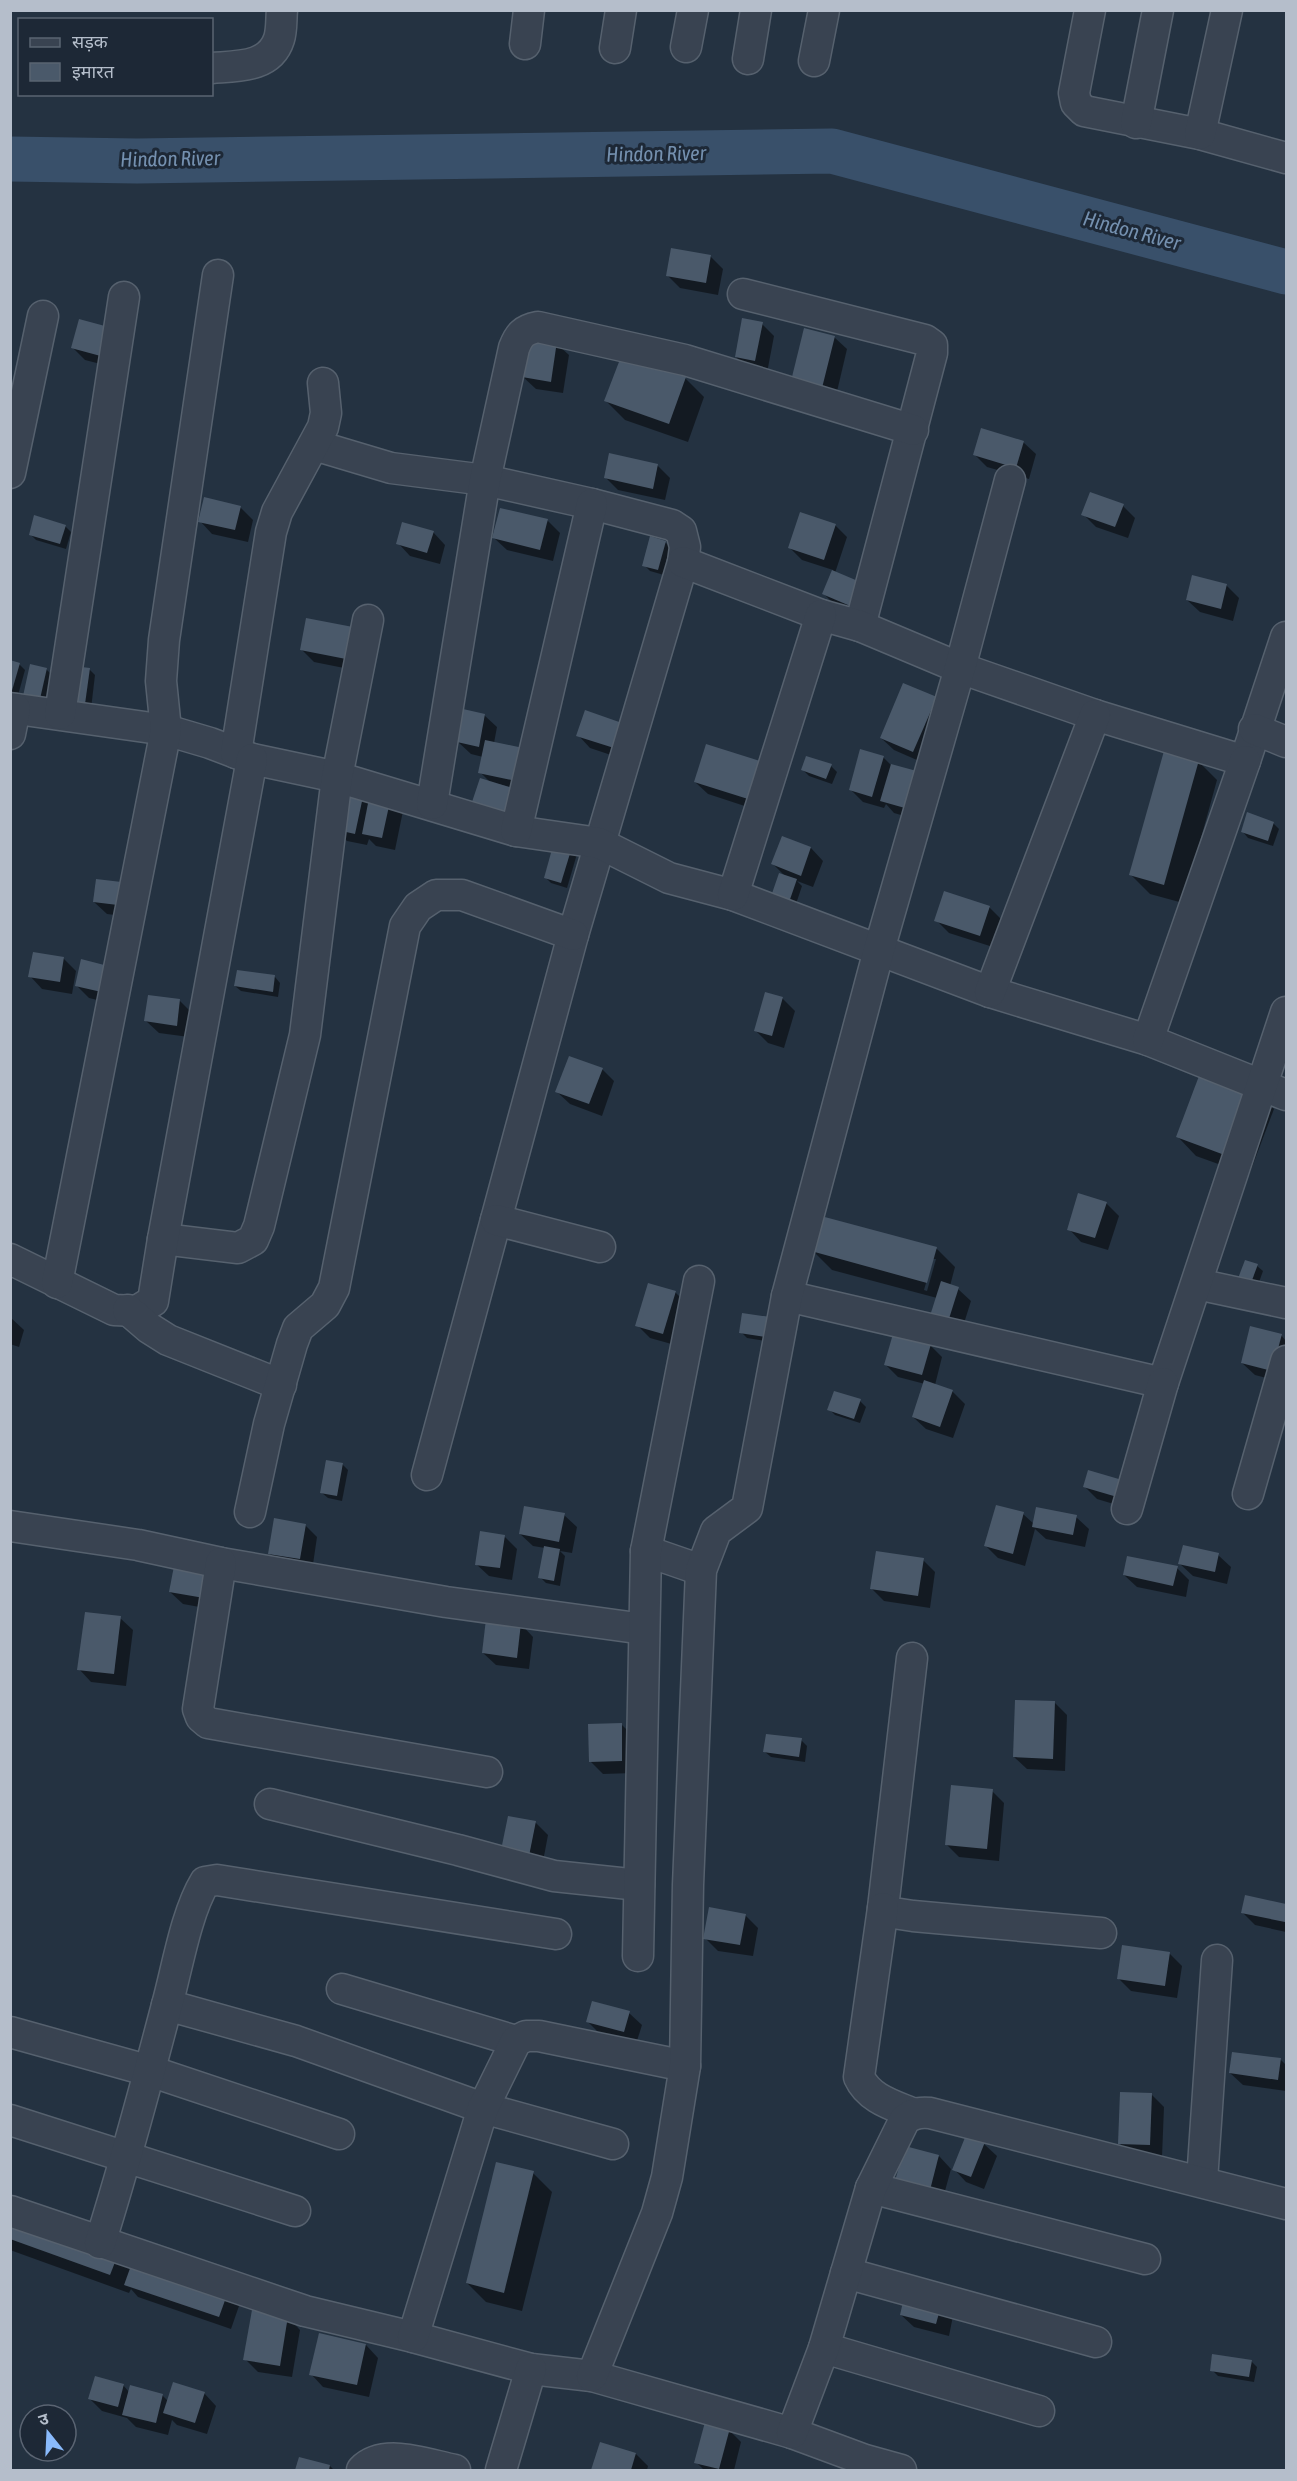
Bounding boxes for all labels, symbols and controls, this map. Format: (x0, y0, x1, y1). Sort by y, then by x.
legend (18, 18, 213, 96)
text: सड़क (72, 31, 109, 52)
text: इमारत (72, 61, 115, 82)
water label: Hindon River (606, 140, 707, 166)
water label: Hindon River (120, 145, 221, 171)
water label: Hindon River (1081, 206, 1184, 255)
north arrow (18, 2403, 78, 2463)
text: उ (36, 2409, 51, 2429)

